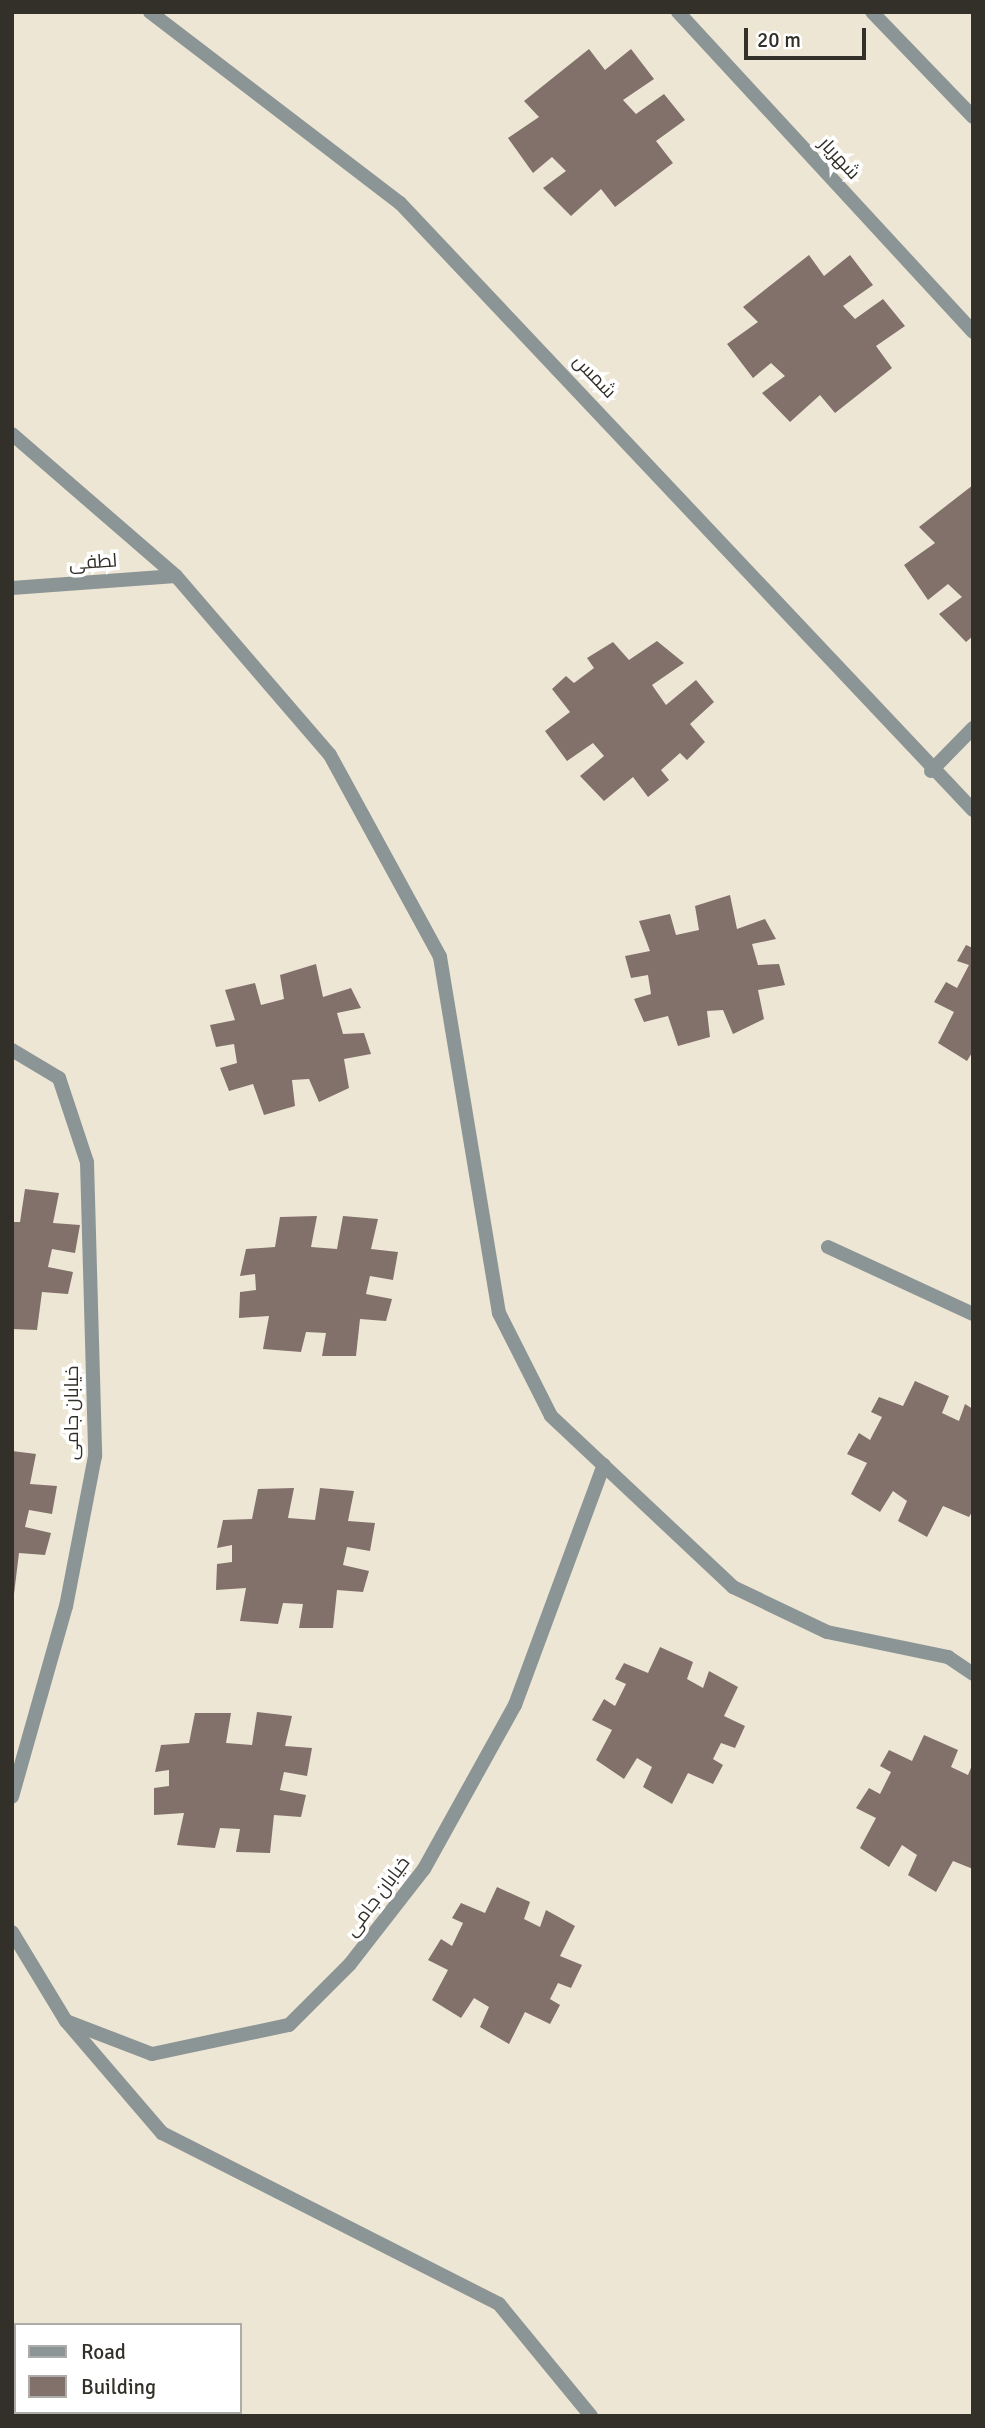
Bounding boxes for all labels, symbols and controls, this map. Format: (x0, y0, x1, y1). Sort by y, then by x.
scale bar (747, 14, 870, 58)
text: 20 m (757, 27, 801, 53)
street label: شهریار (814, 133, 864, 185)
street label: شمس (568, 350, 620, 404)
street label: لطفی (68, 550, 118, 576)
street label: خیابان جامی (62, 1366, 84, 1460)
street label: خیابان جامی (340, 1852, 416, 1942)
legend (14, 2323, 242, 2414)
text: Road (81, 2339, 126, 2365)
text: Building (81, 2374, 156, 2400)

